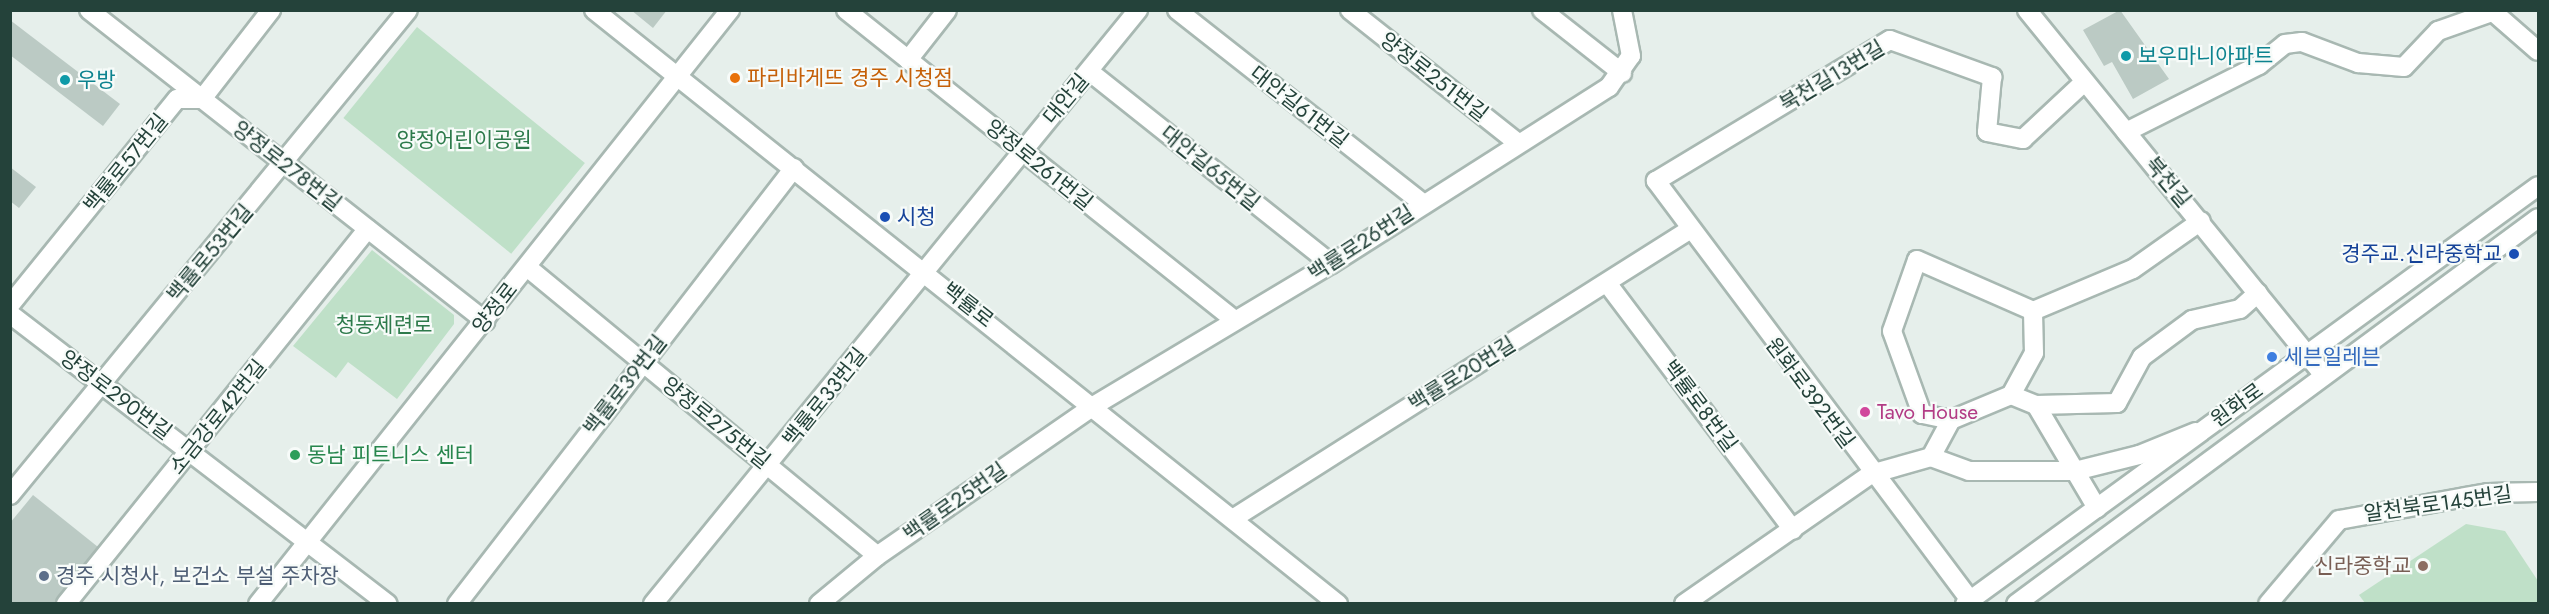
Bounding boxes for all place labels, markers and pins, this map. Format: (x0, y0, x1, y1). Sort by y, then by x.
place label: 보우마니아파트 (2138, 43, 2273, 69)
marker: 보우마니아파트 (2119, 49, 2133, 63)
place label: 파리바게뜨 경주 시청점 (747, 65, 953, 91)
place label: 우방 (77, 67, 116, 93)
marker: 파리바게뜨 경주 시청점 (728, 71, 742, 85)
marker: 우방 (58, 73, 72, 87)
place label: 시청 (897, 204, 936, 230)
marker: 시청 (878, 210, 892, 224)
place label: 경주교.신라중학교 (2341, 241, 2502, 267)
marker: 경주교.신라중학교 (2507, 247, 2521, 261)
place label: 세븐일레븐 (2284, 344, 2381, 370)
marker: 세븐일레븐 (2265, 350, 2279, 364)
place label: Tavo House (1877, 399, 1978, 425)
marker: Tavo House (1858, 405, 1872, 419)
place label: 동남 피트니스 센터 (307, 442, 474, 468)
marker: 동남 피트니스 센터 (288, 448, 302, 462)
place label: 신라중학교 (2314, 553, 2411, 579)
marker: 신라중학교 (2416, 559, 2430, 573)
place label: 경주 시청사, 보건소 부설 주차장 (56, 563, 339, 589)
marker: 경주 시청사, 보건소 부설 주차장 (37, 569, 51, 583)

